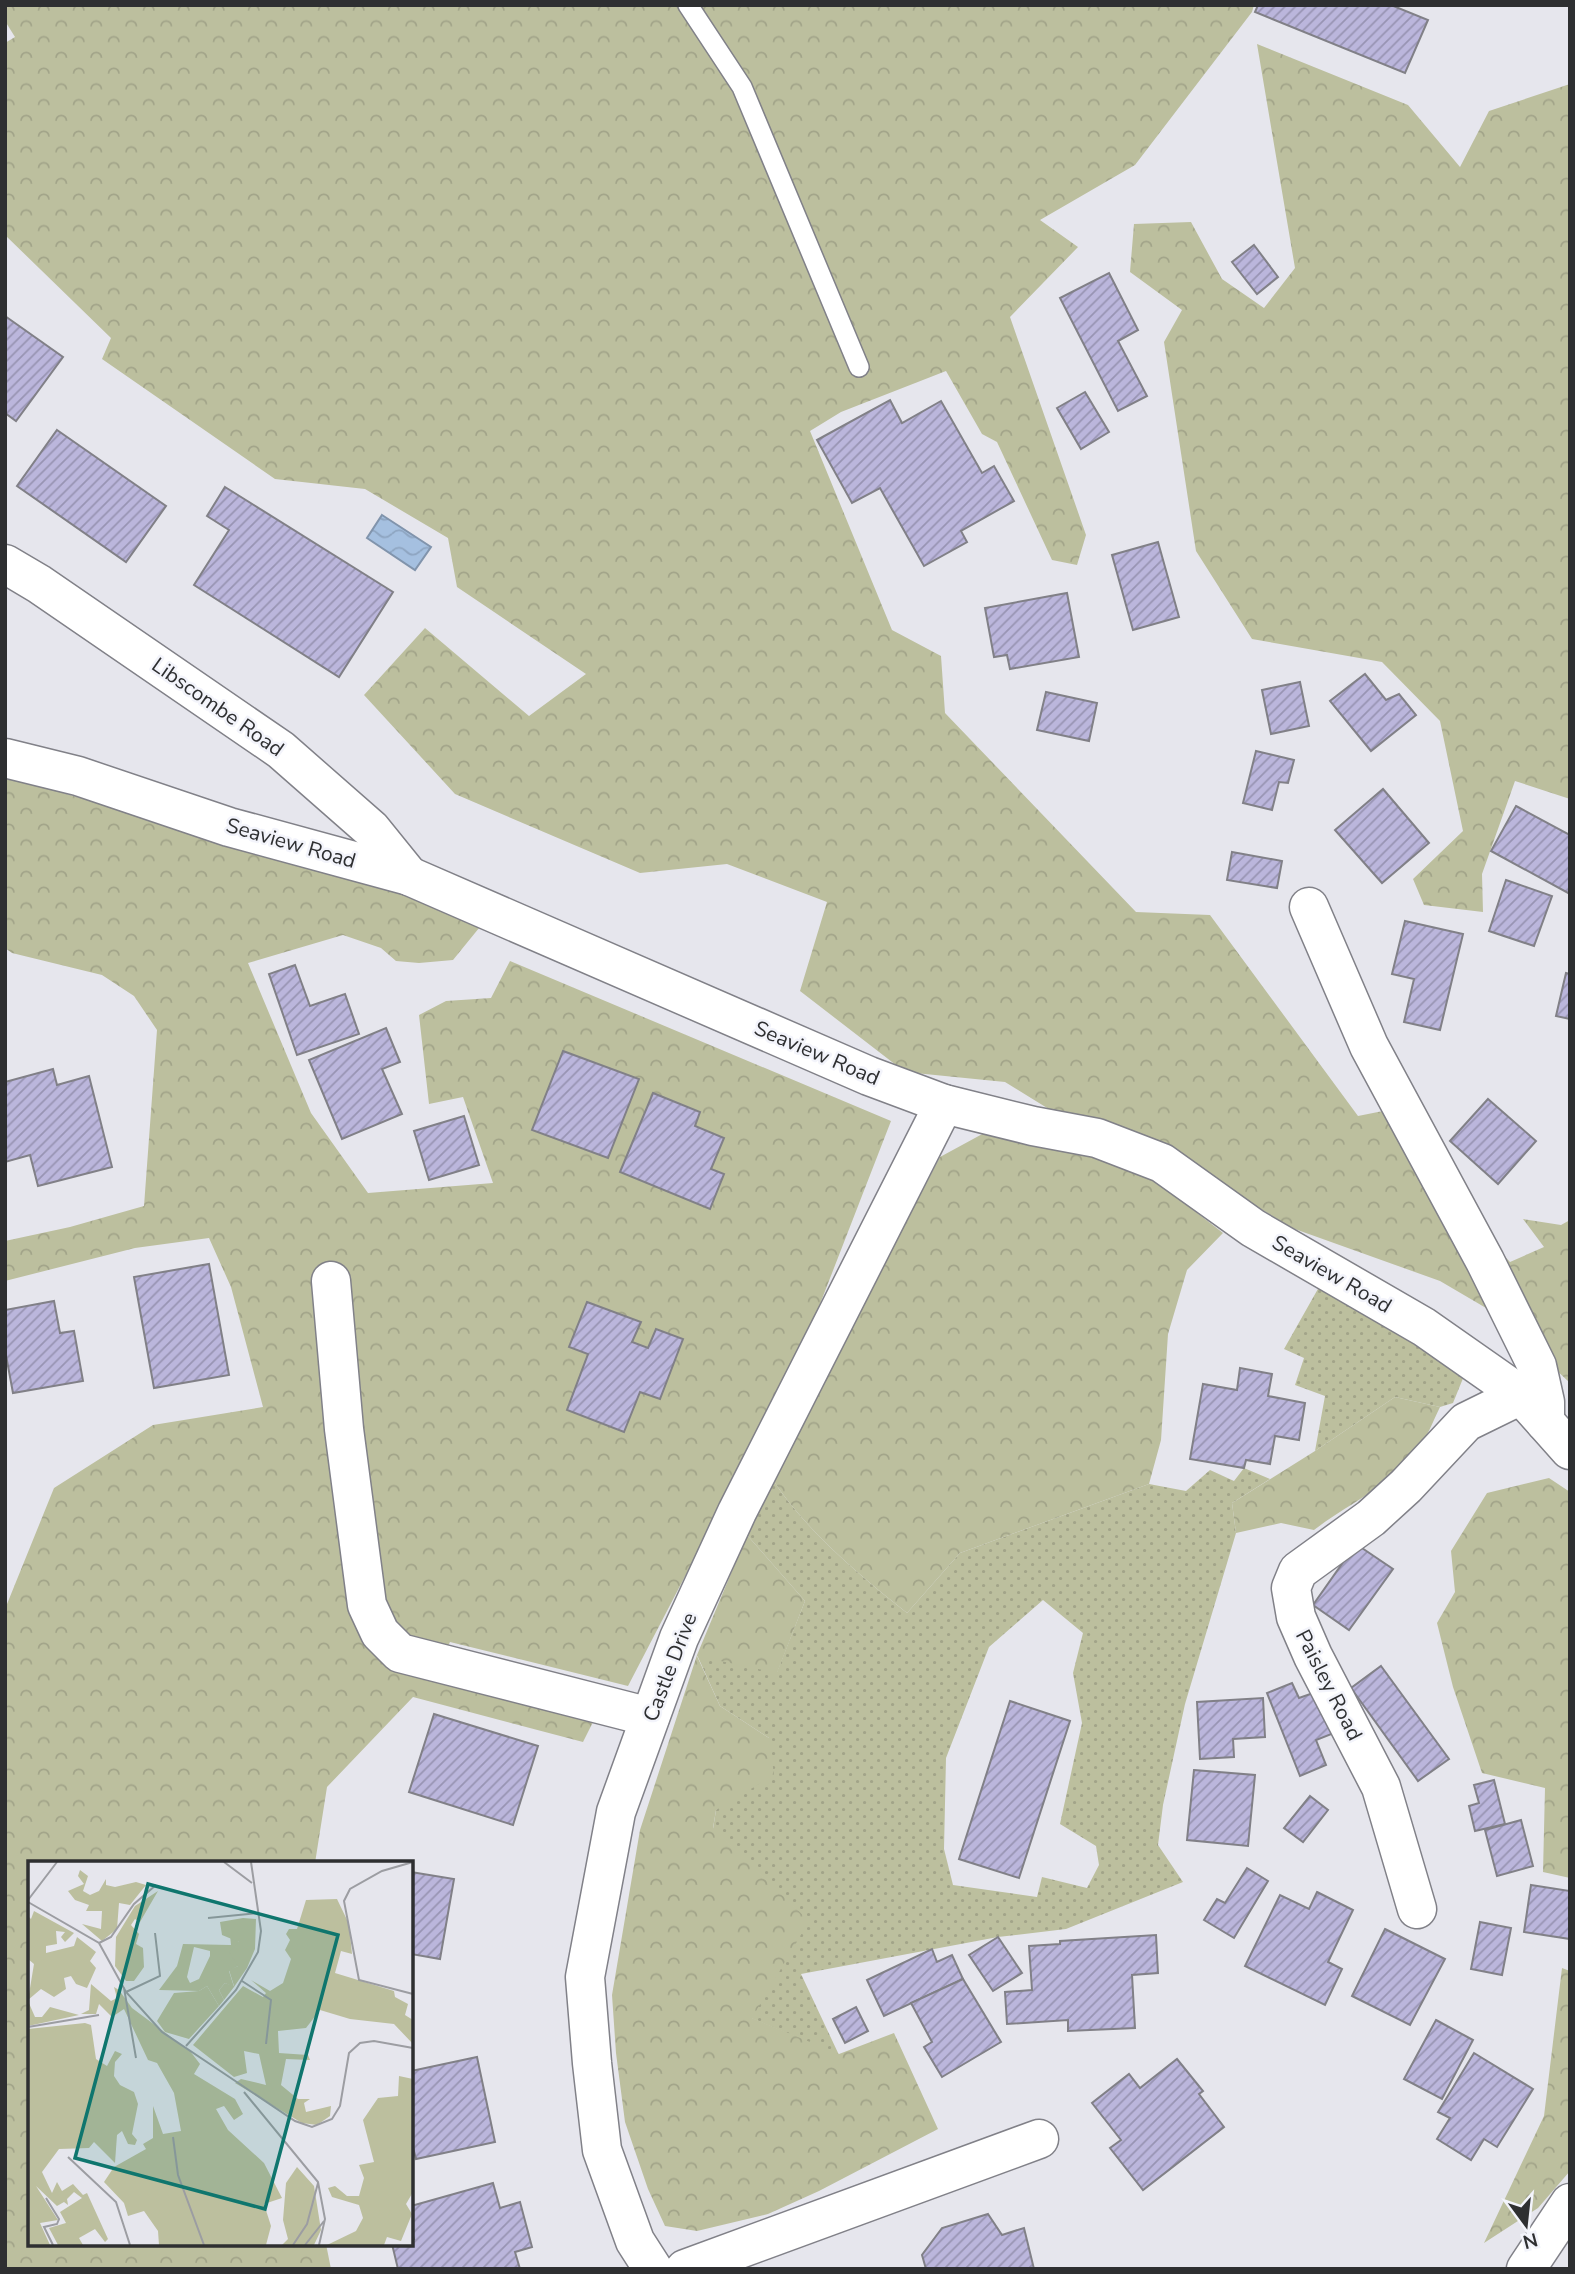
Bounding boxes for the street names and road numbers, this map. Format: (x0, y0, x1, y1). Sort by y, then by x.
street label: Libscombe Road (146, 651, 290, 763)
street label: Seaview Road (223, 811, 359, 875)
street label: Seaview Road (750, 1014, 884, 1092)
street label: Seaview Road (1267, 1228, 1397, 1320)
street label: Castle Drive (636, 1608, 704, 1726)
street label: Paisley Road (1289, 1625, 1369, 1745)

